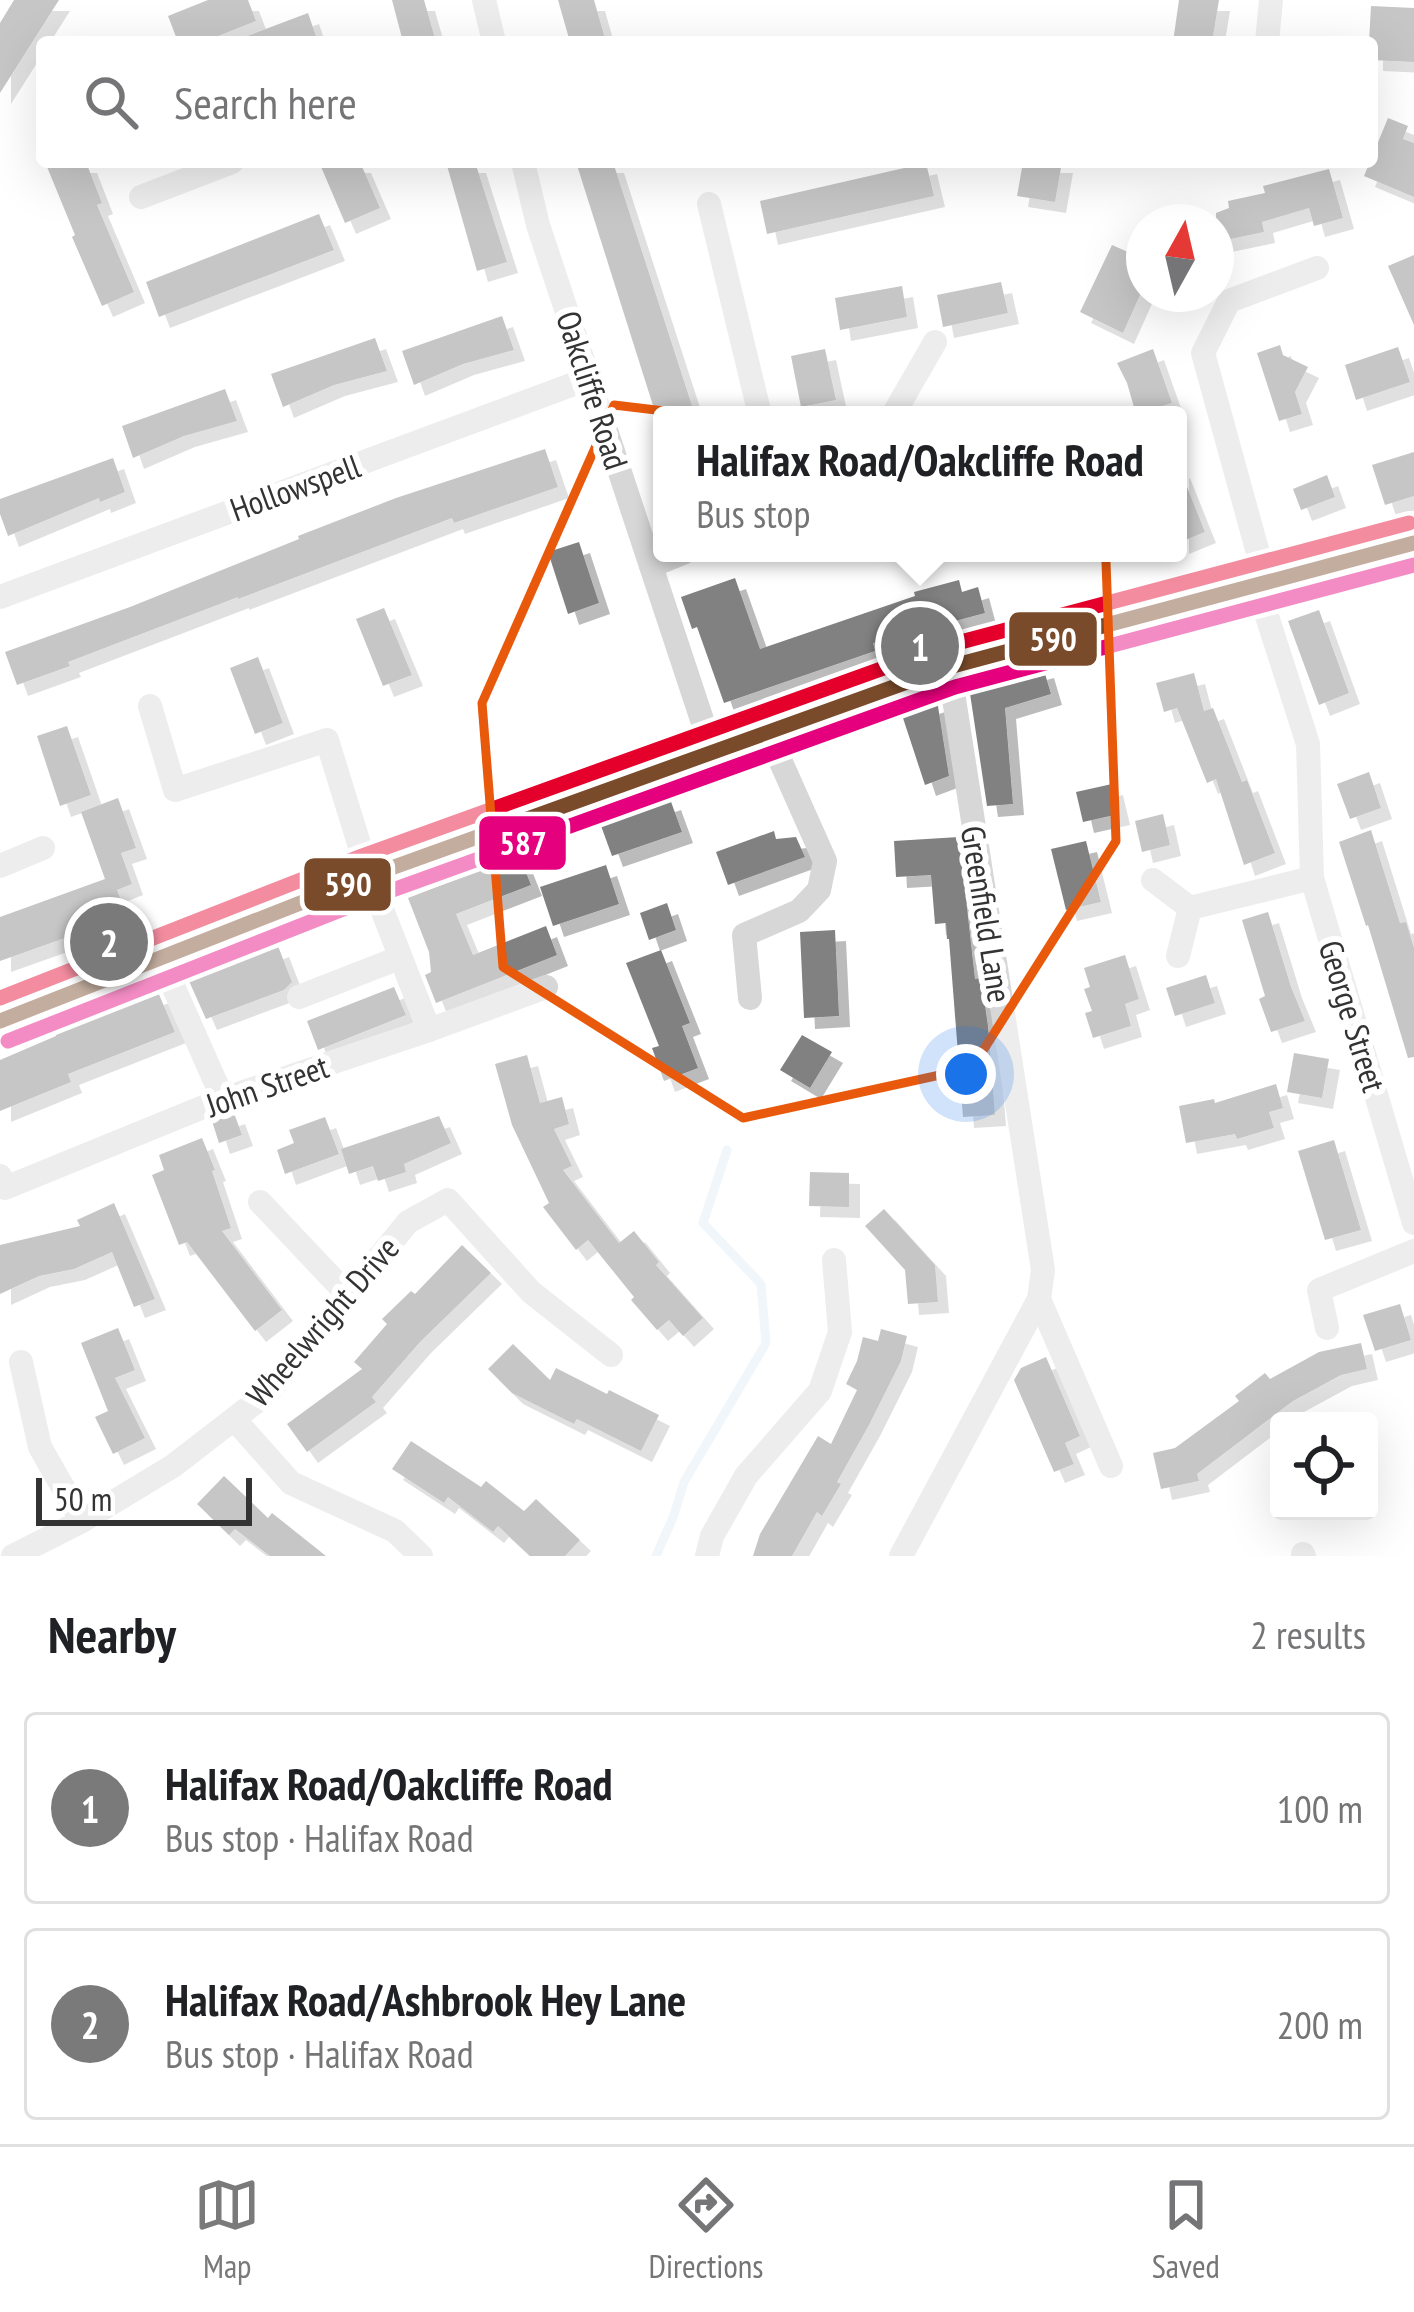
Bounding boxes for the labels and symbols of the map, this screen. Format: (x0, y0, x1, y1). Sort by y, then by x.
north arrow (1126, 204, 1234, 312)
street label: Oakcliffe Road (547, 305, 639, 475)
street label: Hollowspell (224, 444, 366, 530)
pin: 1 (881, 601, 959, 691)
line badge: 590 (1007, 610, 1099, 668)
text: 590 (1029, 617, 1077, 660)
line badge: 587 (477, 814, 568, 872)
text: 587 (499, 821, 547, 864)
street label: Greenfield Lane (952, 823, 1022, 1005)
line badge: 590 (302, 856, 393, 913)
text: 590 (324, 862, 372, 905)
pin: 2 (70, 897, 148, 987)
street label: George Street (1310, 935, 1396, 1097)
street label: John Street (199, 1044, 334, 1126)
your location (936, 1044, 996, 1104)
street label: Wheelwright Drive (236, 1227, 408, 1415)
scale bar (36, 1472, 252, 1525)

